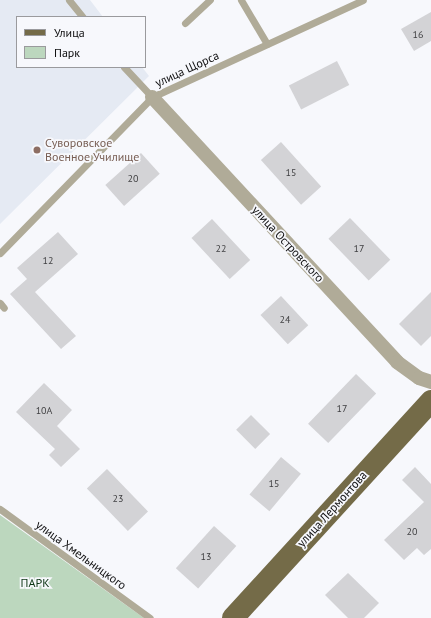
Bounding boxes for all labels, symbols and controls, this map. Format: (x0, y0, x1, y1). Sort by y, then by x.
legend (16, 16, 146, 68)
text: Улица (54, 25, 85, 40)
house number: 16 (413, 29, 423, 41)
text: Парк (54, 45, 80, 60)
street label: улица Щорса (153, 48, 221, 90)
place label: Суворовское Военное Училище (45, 136, 140, 164)
marker: Суворовское Военное Училище (32, 145, 42, 155)
house number: 15 (286, 167, 296, 179)
house number: 20 (128, 173, 138, 185)
street label: улица Островского (249, 203, 327, 285)
house number: 22 (216, 243, 226, 255)
house number: 17 (354, 243, 364, 255)
house number: 12 (43, 255, 53, 267)
house number: 24 (280, 314, 290, 326)
house number: 17 (337, 403, 347, 415)
house number: 10А (36, 405, 52, 417)
street label: улица Лермонтова (294, 468, 370, 550)
house number: 15 (269, 478, 279, 490)
house number: 23 (113, 493, 123, 505)
street label: улица Хмельницкого (33, 517, 129, 593)
house number: 20 (407, 526, 417, 538)
house number: 13 (201, 551, 211, 563)
park label: ПАРК (21, 576, 49, 590)

